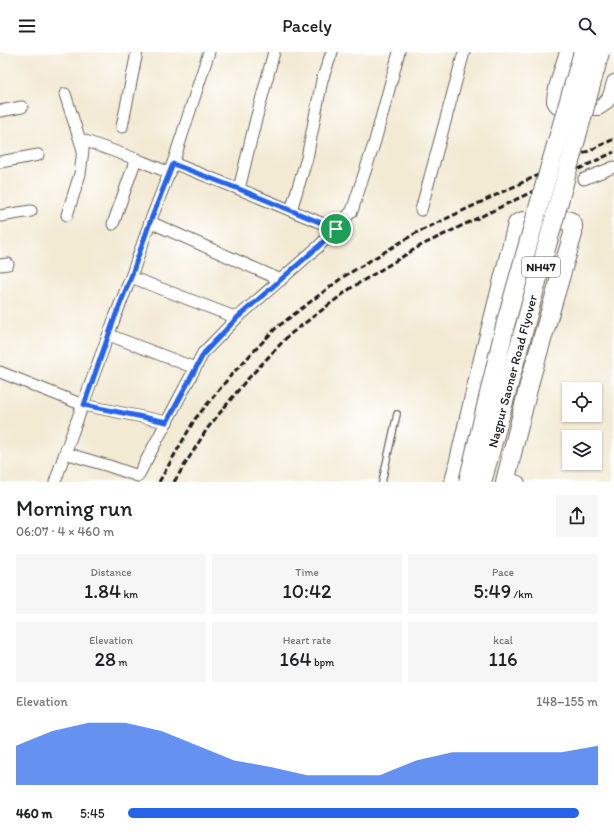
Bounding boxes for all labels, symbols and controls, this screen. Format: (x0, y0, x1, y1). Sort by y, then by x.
icon: menu (16, 15, 38, 37)
text: Pacely (282, 15, 332, 37)
icon: search (576, 15, 598, 37)
pin (319, 212, 353, 246)
icon: arrive (325, 218, 347, 240)
road number: NH47 (522, 257, 560, 277)
street label: Nagpur Saoner Road Flyover (485, 292, 540, 449)
map controls (562, 382, 602, 470)
button: locate (562, 382, 602, 422)
button: layers (562, 430, 602, 470)
text: Morning run (16, 495, 132, 522)
button: share (556, 495, 598, 537)
text: 06:07 · 4 × 460 m (16, 524, 114, 539)
text: Distance (90, 566, 132, 579)
text: Time (295, 566, 319, 579)
text: Pace (492, 566, 514, 579)
text: 1.84 (84, 579, 121, 603)
text: 10:42 (282, 579, 332, 603)
text: 5:49 (473, 579, 511, 603)
text: km (121, 588, 138, 601)
text: /km (511, 588, 533, 601)
text: Elevation (89, 634, 133, 647)
text: Heart rate (283, 634, 331, 647)
text: kcal (493, 634, 513, 647)
text: 28 (94, 647, 116, 671)
text: 164 (280, 647, 312, 671)
text: 116 (488, 647, 518, 671)
text: m (116, 656, 128, 669)
text: bpm (312, 656, 334, 669)
text: Elevation (16, 694, 68, 709)
text: 148–155 m (536, 694, 598, 709)
text: 460 m (16, 806, 53, 821)
text: 5:45 (80, 806, 105, 821)

